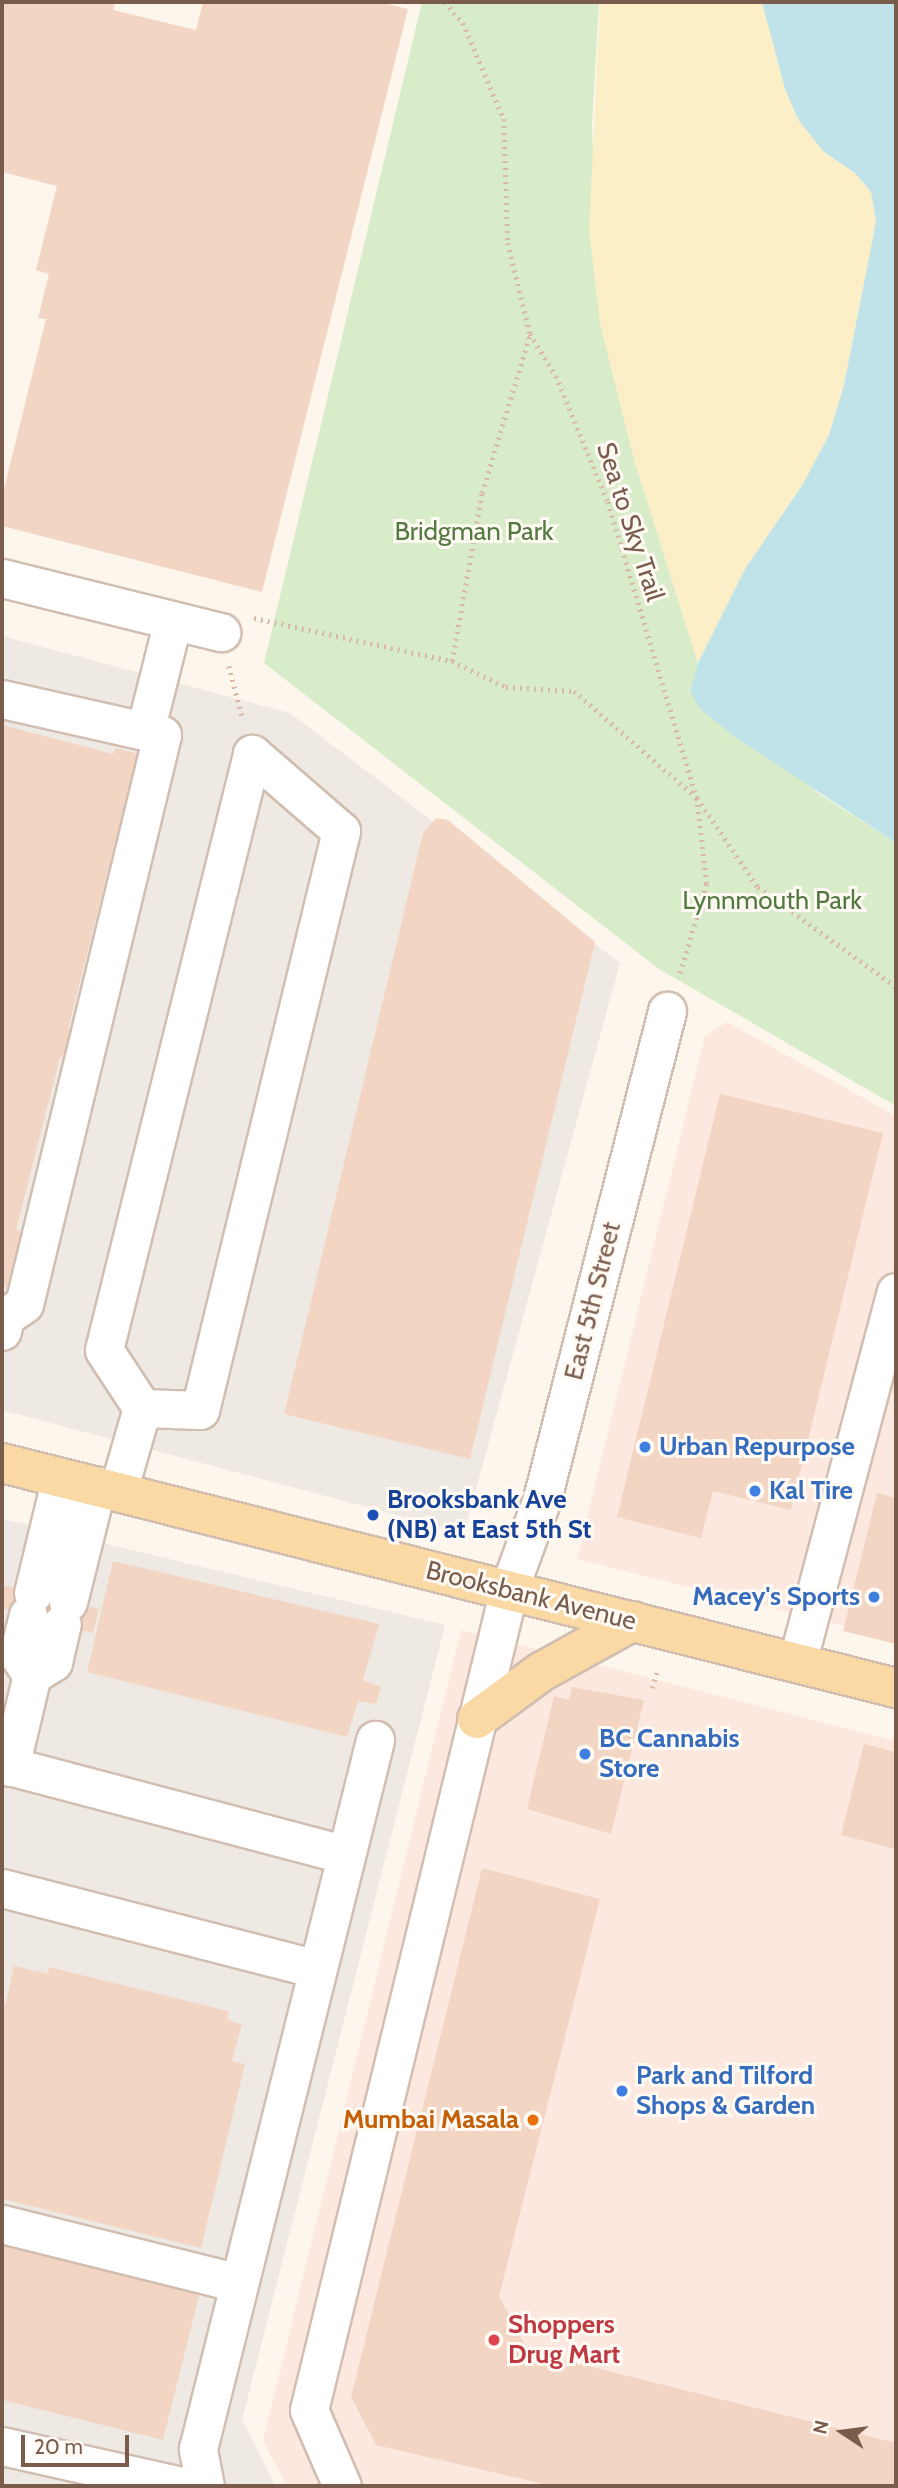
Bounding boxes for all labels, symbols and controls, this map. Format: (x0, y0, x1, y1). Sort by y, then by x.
street label: Sea to Sky Trail (590, 439, 670, 605)
park label: Bridgman Park (395, 516, 553, 548)
park label: Lynnmouth Park (682, 885, 862, 917)
street label: East 5th Street (558, 1219, 628, 1383)
place label: Urban Repurpose (659, 1431, 855, 1463)
marker: Urban Repurpose (637, 1439, 653, 1455)
place label: Kal Tire (769, 1475, 853, 1507)
marker: Kal Tire (747, 1483, 763, 1499)
place label: Brooksbank Ave (NB) at East 5th St (387, 1484, 592, 1546)
marker: Brooksbank Ave (NB) at East 5th St (365, 1507, 381, 1523)
street label: Brooksbank Avenue (423, 1555, 639, 1637)
place label: Macey's Sports (692, 1581, 860, 1613)
marker: Macey's Sports (866, 1589, 882, 1605)
place label: BC Cannabis Store (599, 1723, 739, 1784)
marker: BC Cannabis Store (577, 1746, 593, 1762)
place label: Park and Tilford Shops & Garden (636, 2060, 815, 2122)
marker: Park and Tilford Shops & Garden (614, 2083, 630, 2099)
place label: Mumbai Masala (343, 2104, 519, 2136)
marker: Mumbai Masala (525, 2112, 541, 2128)
place label: Shoppers Drug Mart (508, 2309, 620, 2370)
marker: Shoppers Drug Mart (486, 2332, 502, 2348)
north arrow (807, 2397, 877, 2467)
text: N (808, 2418, 834, 2436)
scale bar (24, 2422, 133, 2466)
text: 20 m (34, 2434, 83, 2459)

